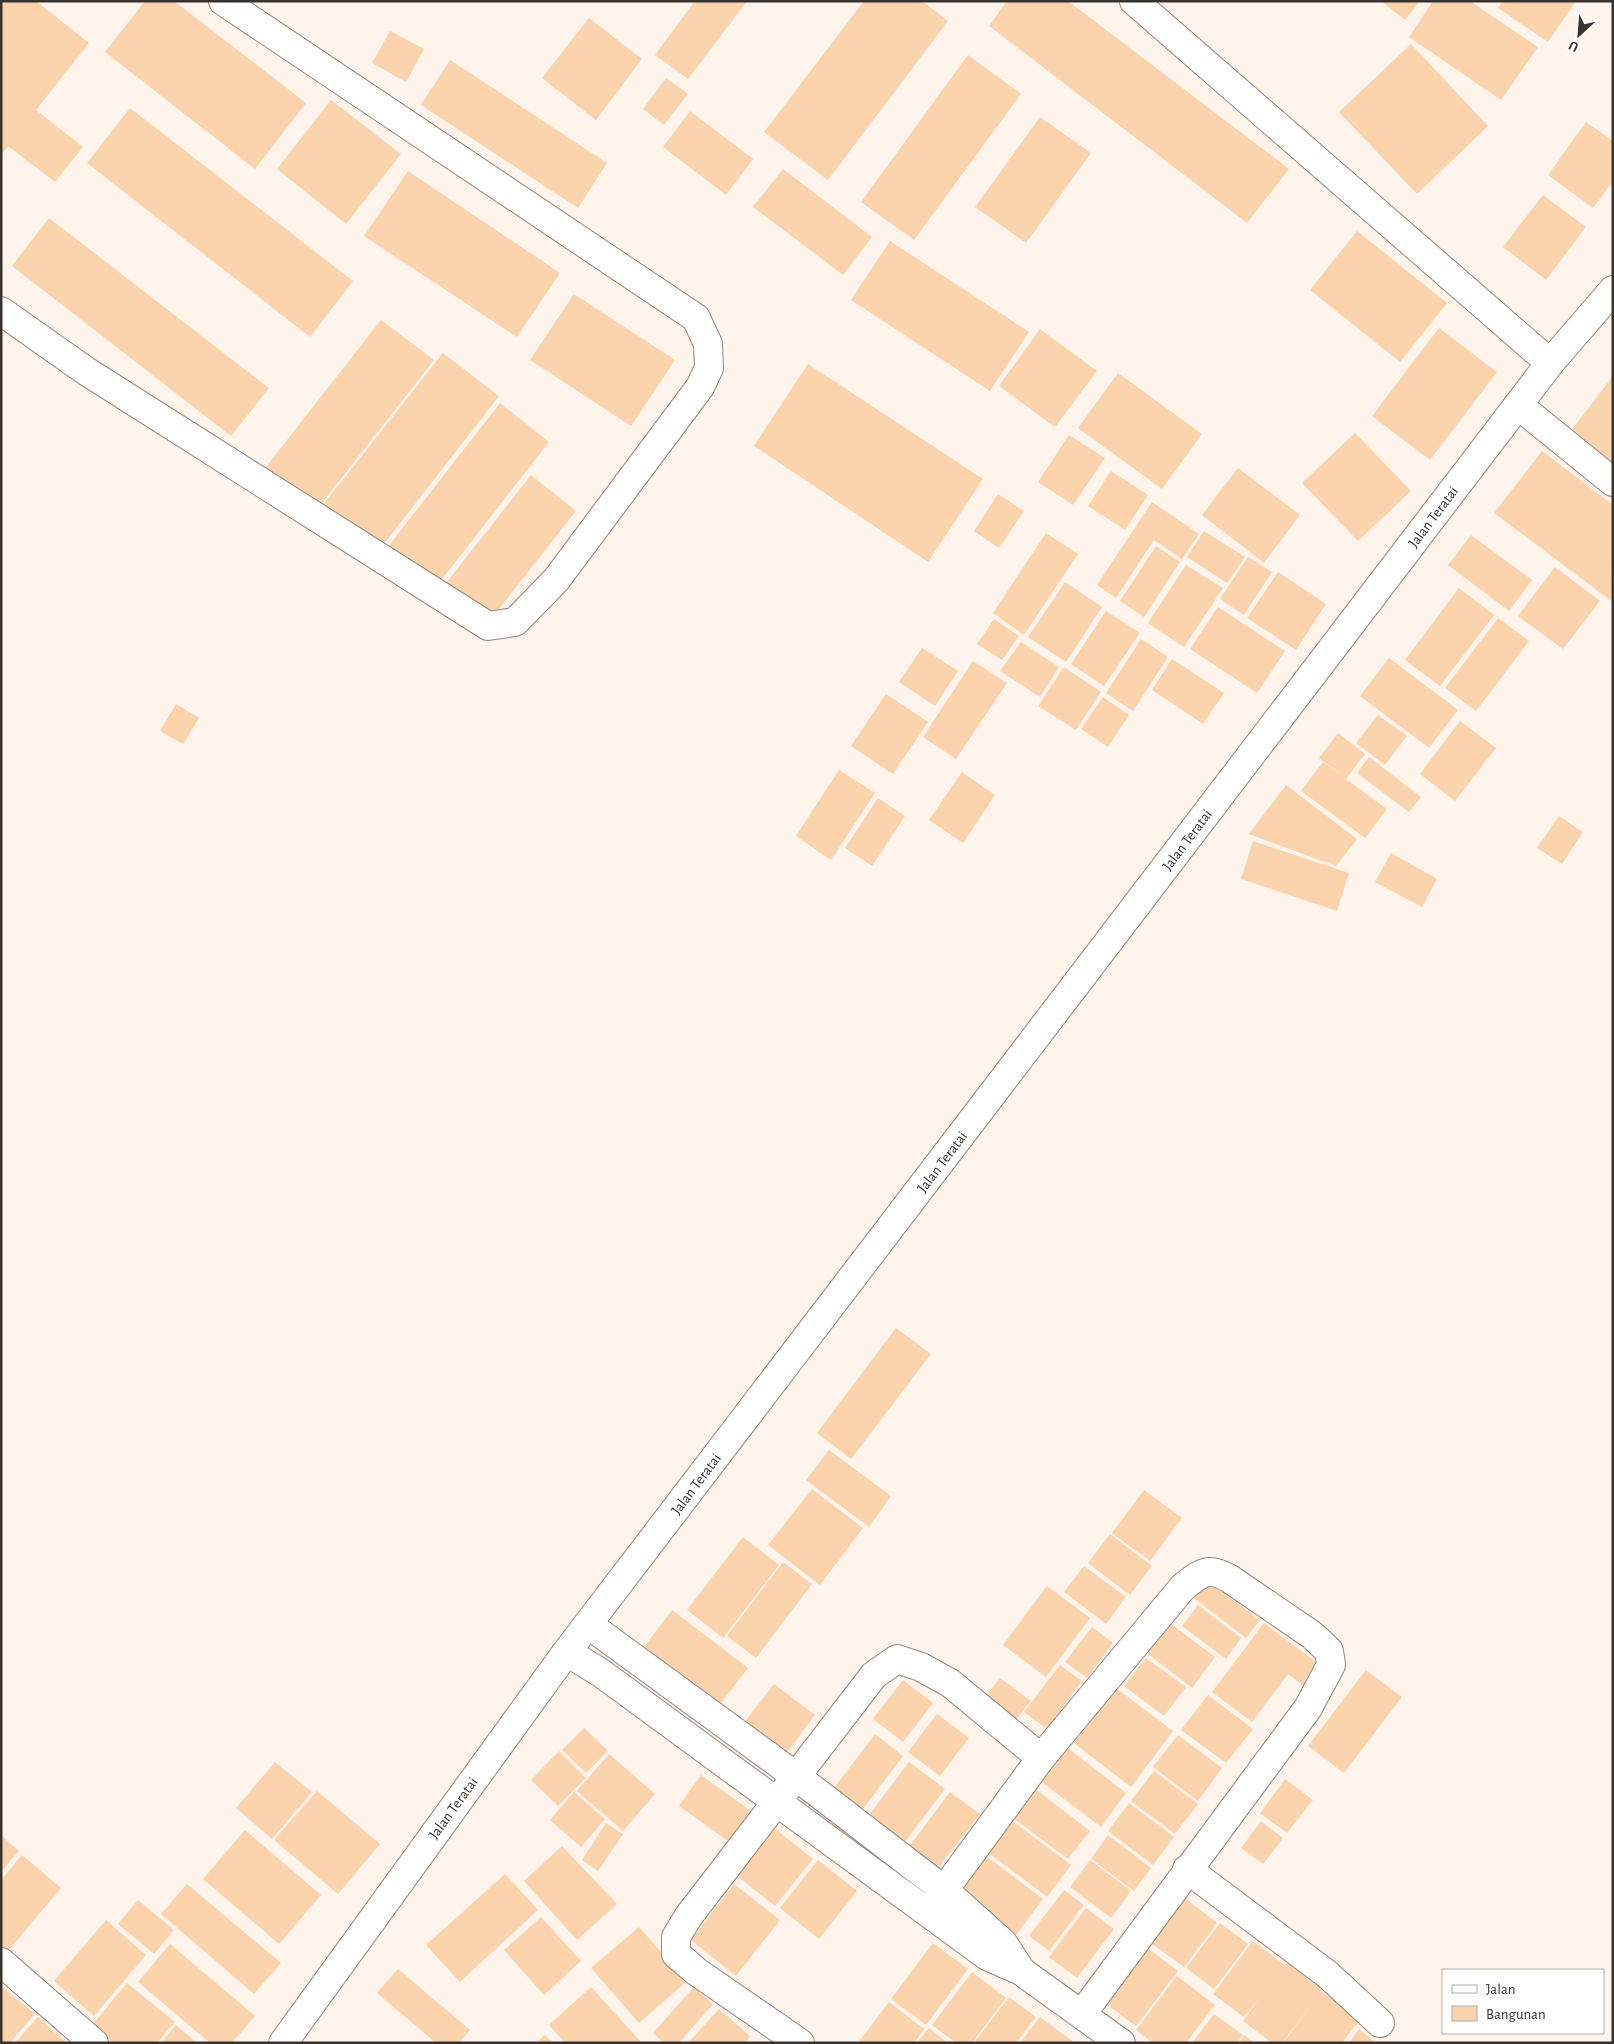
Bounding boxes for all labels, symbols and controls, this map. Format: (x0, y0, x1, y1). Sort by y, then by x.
north arrow (1554, 10, 1604, 60)
text: U (1567, 38, 1581, 54)
street label: Jalan Teratai (1406, 484, 1461, 551)
street label: Jalan Teratai (1160, 807, 1215, 874)
street label: Jalan Teratai (915, 1129, 970, 1196)
street label: Jalan Teratai (669, 1451, 724, 1518)
street label: Jalan Teratai (426, 1775, 481, 1842)
legend (1442, 1969, 1604, 2034)
text: Jalan (1486, 1982, 1516, 1997)
text: Bangunan (1486, 2007, 1546, 2022)

